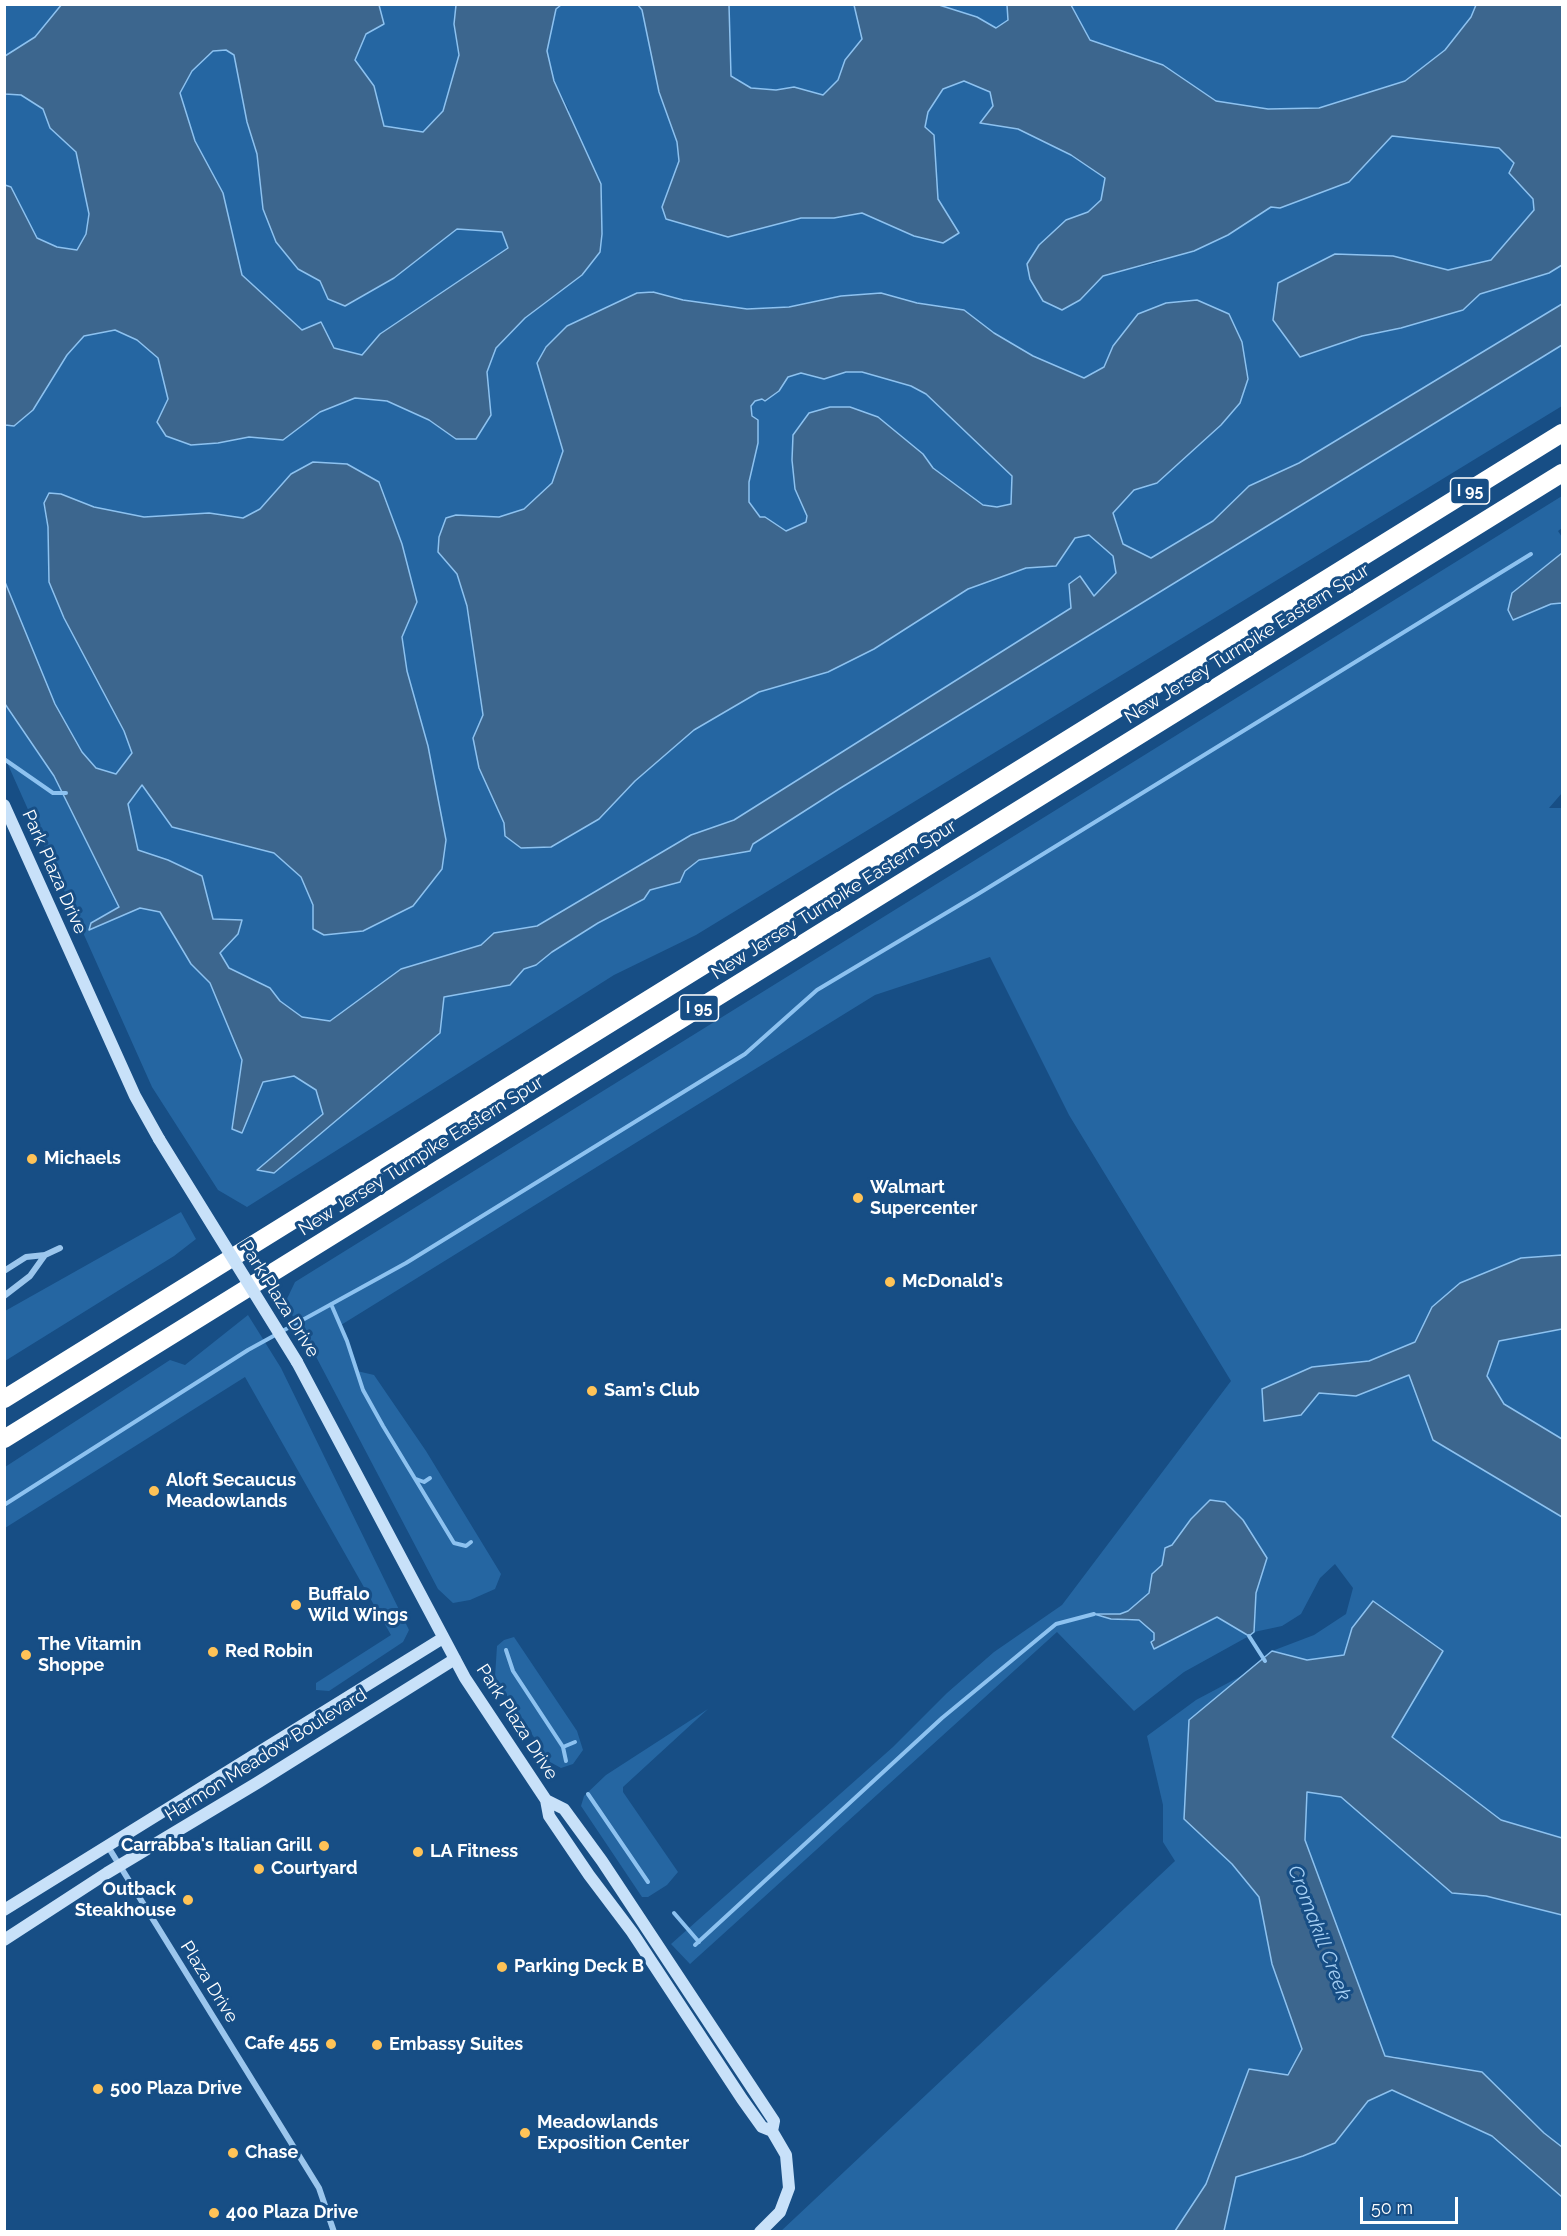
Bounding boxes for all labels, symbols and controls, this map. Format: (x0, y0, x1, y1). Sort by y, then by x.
road number: I 95 (1450, 478, 1490, 504)
street label: New Jersey Turnpike Eastern Spur (1121, 559, 1373, 729)
street label: Park Plaza Drive (17, 807, 91, 937)
street label: New Jersey Turnpike Eastern Spur (708, 815, 960, 985)
road number: I 95 (680, 995, 718, 1021)
street label: New Jersey Turnpike Eastern Spur (295, 1071, 547, 1241)
place label: Michaels (44, 1148, 121, 1170)
marker: Michaels (25, 1152, 39, 1166)
place label: Walmart Supercenter (870, 1177, 977, 1220)
marker: Walmart Supercenter (851, 1191, 865, 1205)
street label: Park Plaza Drive (234, 1237, 324, 1361)
place label: McDonald's (902, 1271, 1003, 1293)
marker: McDonald's (883, 1275, 897, 1289)
place label: Sam's Club (604, 1380, 700, 1402)
marker: Sam's Club (585, 1384, 599, 1398)
place label: Aloft Secaucus Meadowlands (166, 1470, 296, 1512)
marker: Aloft Secaucus Meadowlands (147, 1484, 161, 1498)
place label: Buffalo Wild Wings (308, 1584, 408, 1626)
marker: Buffalo Wild Wings (289, 1598, 303, 1612)
place label: The Vitamin Shoppe (38, 1634, 141, 1676)
place label: Red Robin (225, 1641, 313, 1663)
marker: Red Robin (206, 1645, 220, 1659)
marker: The Vitamin Shoppe (19, 1648, 33, 1662)
street label: Park Plaza Drive (472, 1660, 562, 1784)
street label: Harmon Meadow Boulevard (161, 1684, 371, 1826)
place label: Carrabba's Italian Grill (121, 1835, 312, 1857)
marker: Carrabba's Italian Grill (317, 1839, 331, 1853)
place label: LA Fitness (430, 1841, 518, 1863)
marker: LA Fitness (411, 1845, 425, 1859)
place label: Courtyard (271, 1858, 358, 1880)
marker: Courtyard (252, 1862, 266, 1876)
water label: Cromakill Creek (1282, 1862, 1356, 2004)
place label: Outback Steakhouse (75, 1879, 176, 1922)
marker: Outback Steakhouse (181, 1893, 195, 1907)
street label: Plaza Drive (175, 1937, 243, 2027)
place label: Parking Deck B (514, 1956, 644, 1978)
marker: Parking Deck B (495, 1960, 509, 1974)
place label: Cafe 455 (244, 2033, 319, 2055)
place label: Embassy Suites (389, 2034, 523, 2056)
marker: Cafe 455 (324, 2037, 338, 2051)
marker: Embassy Suites (370, 2038, 384, 2052)
place label: 500 Plaza Drive (110, 2078, 242, 2100)
marker: 500 Plaza Drive (91, 2082, 105, 2096)
place label: Meadowlands Exposition Center (537, 2112, 689, 2154)
marker: Meadowlands Exposition Center (518, 2126, 532, 2140)
place label: Chase (245, 2142, 298, 2164)
marker: Chase (226, 2146, 240, 2160)
scale bar (1363, 2185, 1460, 2223)
text: 50 m (1371, 2197, 1413, 2218)
place label: 400 Plaza Drive (226, 2202, 358, 2224)
marker: 400 Plaza Drive (207, 2206, 221, 2220)

